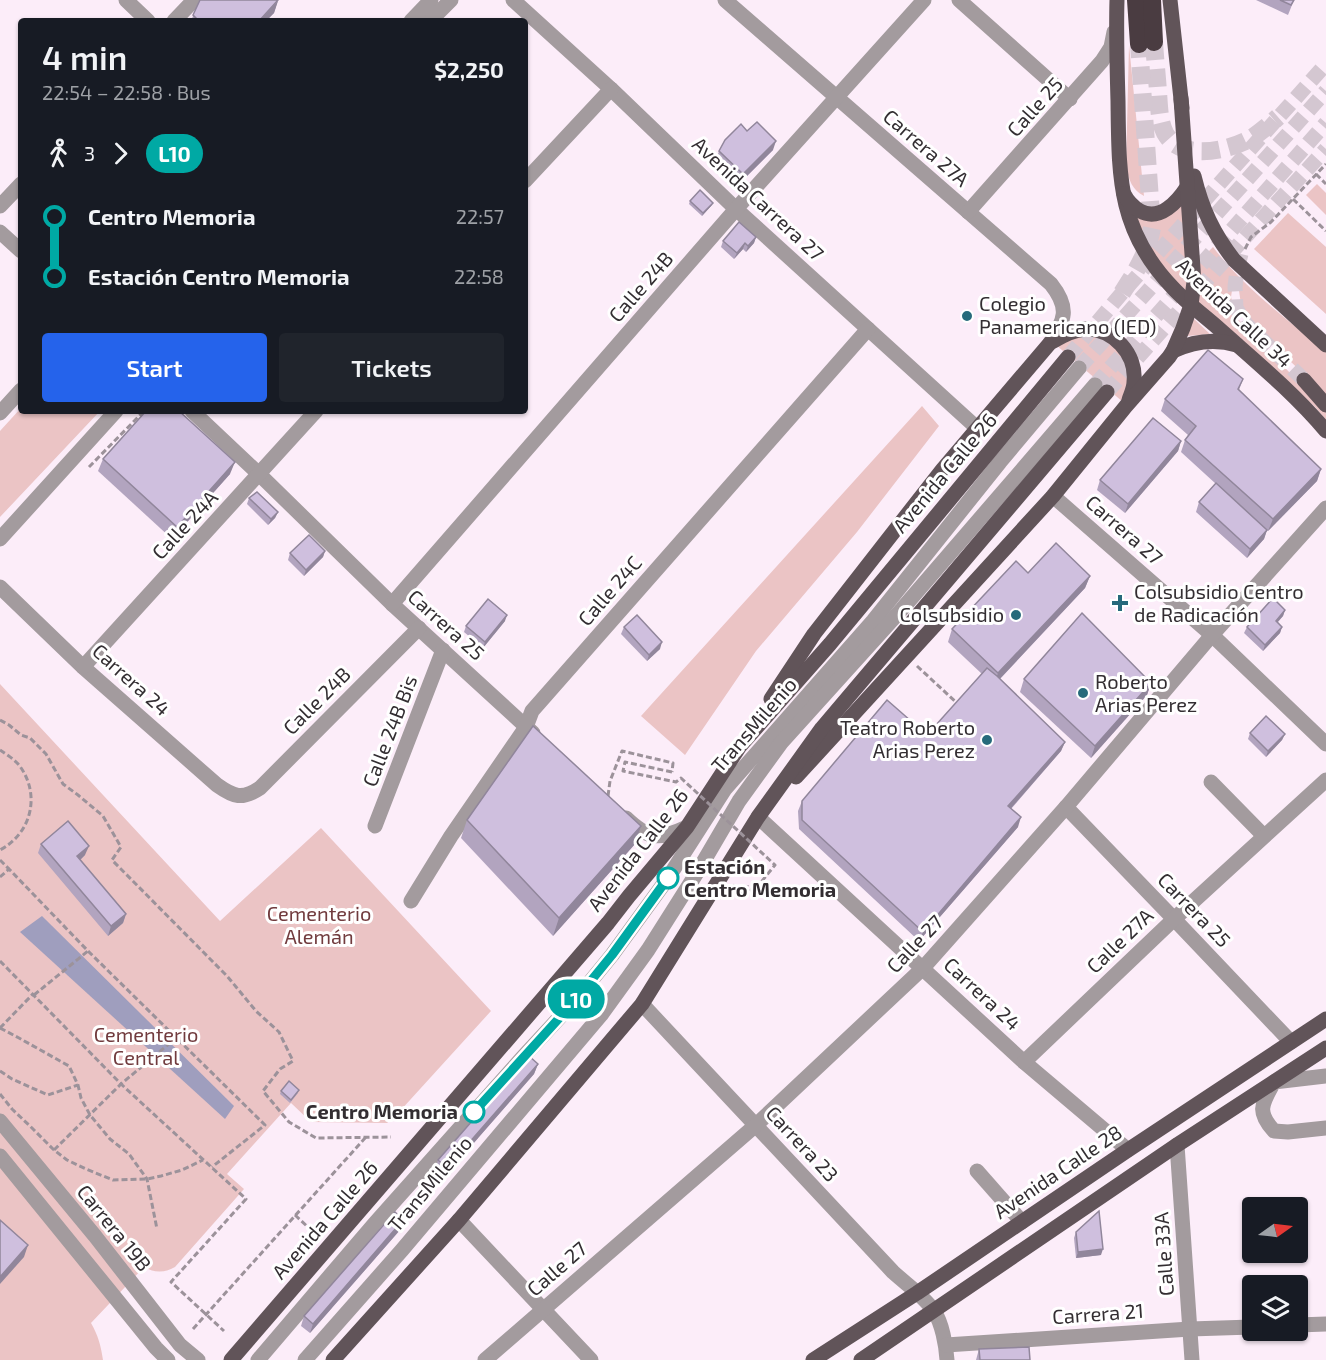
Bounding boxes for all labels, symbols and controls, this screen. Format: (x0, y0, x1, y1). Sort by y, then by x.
text: 4 min (42, 37, 127, 77)
text: $2,250 (434, 56, 504, 82)
street label: Calle 25 (1001, 72, 1067, 141)
text: 22:54 – 22:58 · Bus (42, 80, 211, 104)
street label: Carrera 27A (879, 104, 975, 191)
street label: Avenida Carrera 27 (688, 131, 829, 265)
icon: walk (42, 137, 75, 170)
icon: forward (104, 137, 137, 170)
text: 3 (84, 141, 95, 165)
text: L10 (158, 141, 191, 166)
text: Centro Memoria (88, 203, 255, 229)
text: 22:57 (456, 204, 504, 228)
street label: Calle 24B (603, 246, 677, 326)
street label: Avenida Calle 34 (1172, 252, 1298, 372)
text: Estación Centro Memoria (88, 263, 350, 289)
text: 22:58 (454, 264, 504, 288)
place label: Colegio Panamericano (IED) (979, 291, 1156, 338)
marker: Colegio Panamericano (IED) (960, 309, 974, 323)
button: Start (42, 333, 267, 402)
button: Tickets (279, 333, 504, 402)
street label: Avenida Calle 26 (887, 408, 1001, 537)
street label: Calle 24A (146, 484, 223, 564)
street label: Carrera 27 (1081, 489, 1168, 569)
street label: Calle 24C (573, 551, 646, 630)
place label: Colsubsidio Centro de Radicación (1134, 579, 1304, 626)
street label: Carrera 25 (404, 584, 490, 665)
marker: Colsubsidio Centro de Radicación (1111, 594, 1129, 612)
place label: Colsubsidio (899, 602, 1004, 626)
marker: Colsubsidio (1009, 608, 1023, 622)
street label: Carrera 24 (88, 638, 175, 720)
street label: Calle 24B (278, 662, 355, 739)
place label: Roberto Arias Perez (1095, 669, 1197, 716)
street label: Calle 24B Bis (357, 672, 421, 790)
street label: TransMilenio (706, 672, 801, 777)
marker: Roberto Arias Perez (1076, 686, 1090, 700)
place label: Teatro Roberto Arias Perez (840, 715, 975, 762)
marker: Teatro Roberto Arias Perez (980, 733, 994, 747)
street label: Avenida Calle 26 (582, 783, 693, 915)
place label: Estación Centro Memoria (684, 854, 836, 901)
marker: Estación Centro Memoria (657, 867, 679, 889)
street label: Carrera 25 (1153, 867, 1236, 952)
park label: Cementerio Alemán (267, 901, 371, 948)
street label: Calle 27A (1081, 903, 1158, 978)
street label: Calle 27 (881, 909, 948, 977)
street label: Carrera 24 (939, 952, 1026, 1035)
line badge: L10 (542, 980, 610, 1018)
text: L10 (560, 987, 592, 1012)
park label: Cementerio Central (94, 1022, 198, 1069)
place label: Centro Memoria (306, 1099, 458, 1123)
street label: Carrera 23 (762, 1100, 844, 1186)
marker: Centro Memoria (463, 1101, 485, 1123)
street label: Avenida Calle 28 (989, 1119, 1126, 1223)
street label: TransMilenio (382, 1131, 476, 1236)
street label: Avenida Calle 26 (266, 1155, 382, 1283)
street label: Carrera 19B (73, 1179, 157, 1275)
north arrow (1242, 1197, 1308, 1263)
map controls (1242, 1197, 1308, 1341)
street label: Calle 33A (1148, 1211, 1178, 1297)
street label: Calle 27 (522, 1236, 591, 1301)
button: layers (1242, 1275, 1308, 1341)
street label: Carrera 21 (1051, 1298, 1144, 1328)

